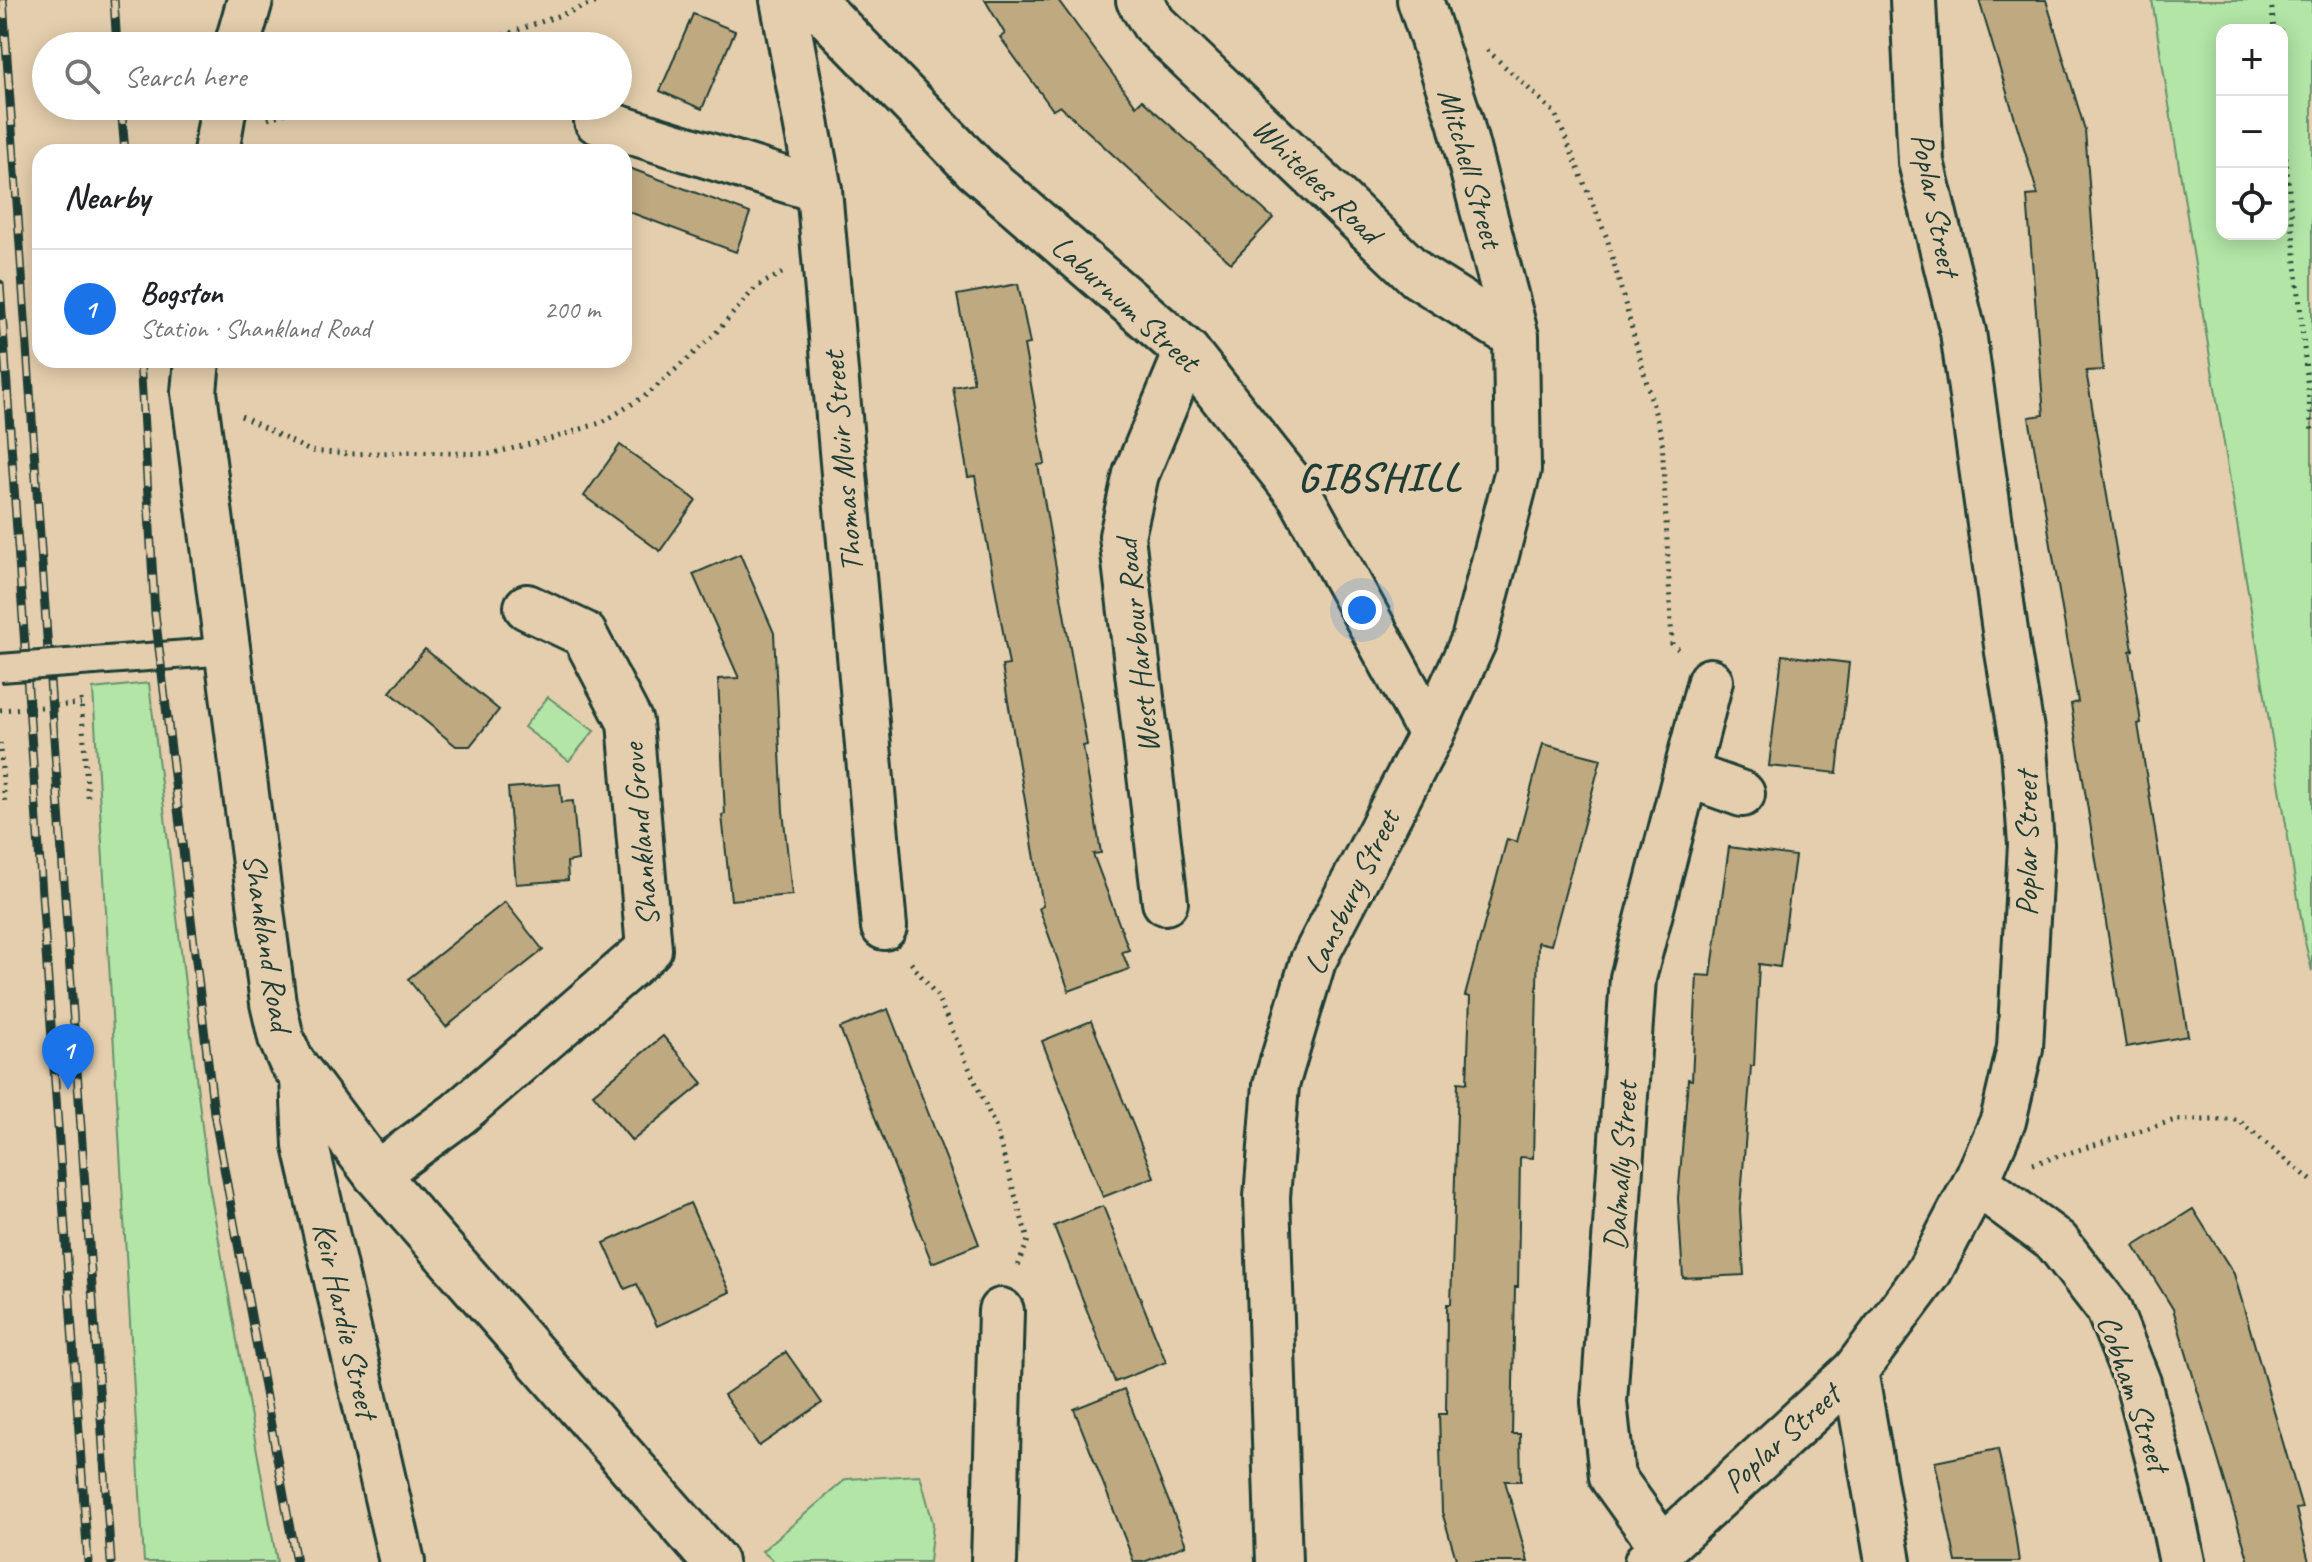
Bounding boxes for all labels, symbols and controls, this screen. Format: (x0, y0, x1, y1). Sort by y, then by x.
map controls (2216, 24, 2288, 240)
button: + (2216, 24, 2288, 96)
search box (32, 32, 632, 120)
icon: search (60, 54, 104, 98)
text: Search here (124, 57, 246, 95)
street label: Mitchell Street (1428, 84, 1514, 256)
button: − (2216, 96, 2288, 168)
street label: Whitelees Road (1243, 108, 1394, 256)
street label: Poplar Street (1902, 129, 1970, 283)
button: locate (2216, 168, 2288, 240)
text: Nearby (64, 175, 150, 218)
street label: Laburnum Street (1043, 226, 1211, 383)
text: Bogston (140, 274, 223, 312)
text: 1 (84, 293, 96, 326)
text: 200 m (544, 293, 600, 326)
text: Station · Shankland Road (140, 312, 370, 345)
street label: Thomas Muir Street (812, 346, 873, 574)
district label: GIBSHILL (1298, 452, 1462, 502)
street label: West Harbour Road (1105, 532, 1169, 755)
your location (1342, 590, 1382, 630)
street label: Shankland Grove (612, 739, 669, 928)
street label: Poplar Street (2006, 767, 2047, 916)
street label: Lansbury Street (1294, 800, 1410, 981)
street label: Shankland Road (233, 851, 302, 1038)
pin: 1 (42, 1024, 94, 1090)
street label: Dalmally Street (1594, 1077, 1647, 1252)
street label: Keir Hardie Street (303, 1218, 389, 1426)
street label: Cobham Street (2088, 1309, 2181, 1481)
street label: Poplar Street (1714, 1372, 1852, 1502)

